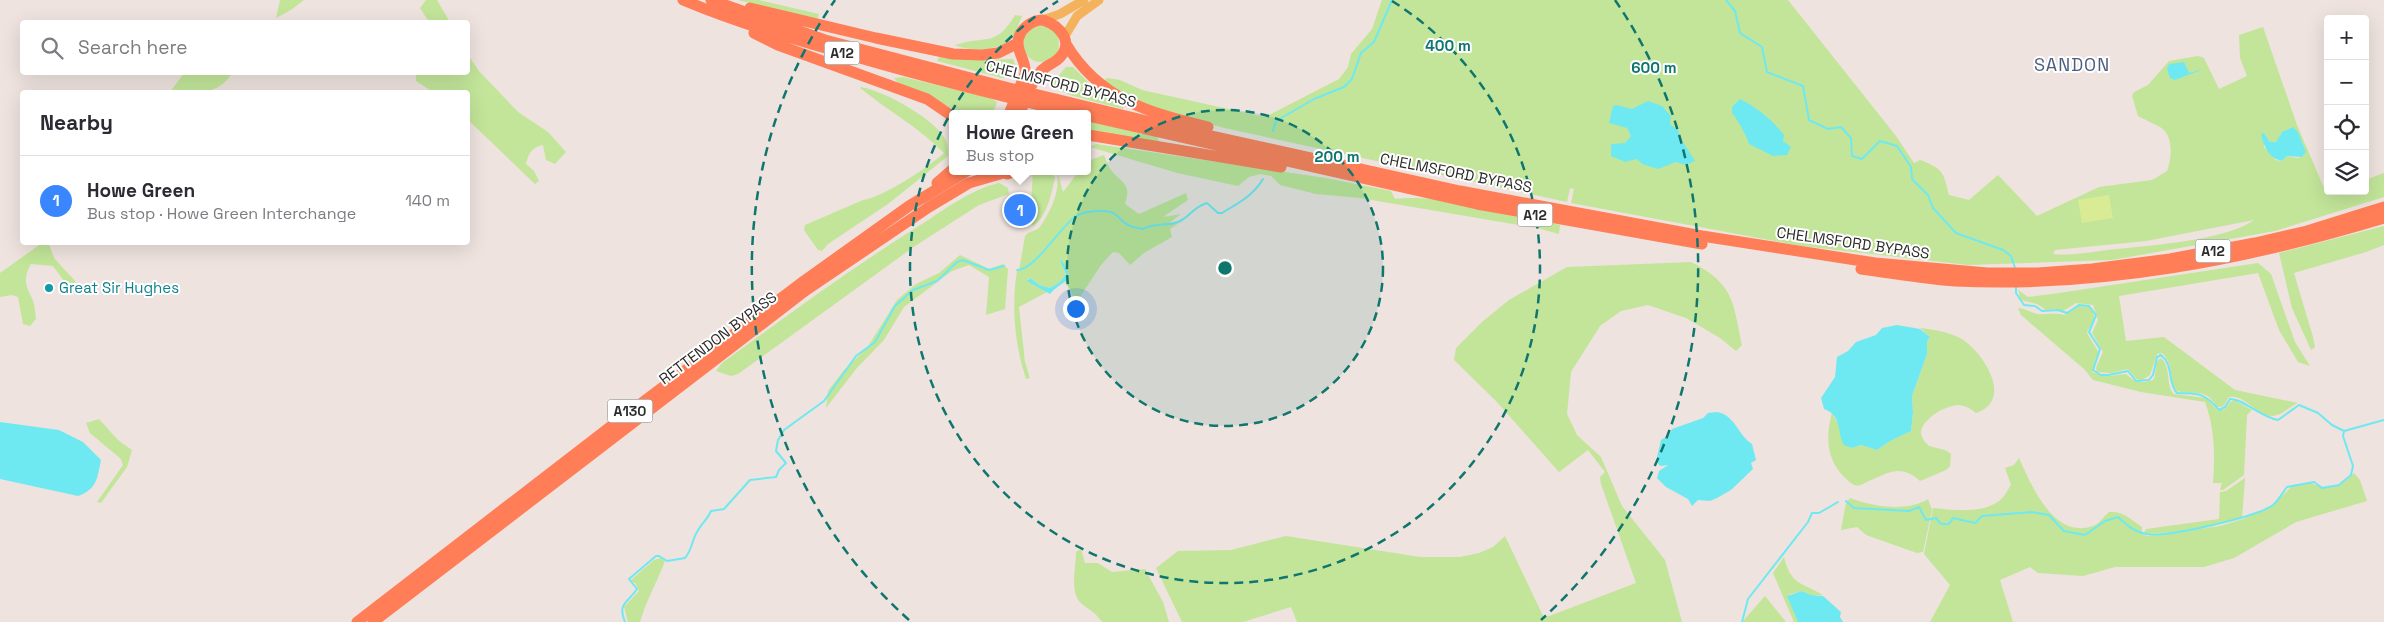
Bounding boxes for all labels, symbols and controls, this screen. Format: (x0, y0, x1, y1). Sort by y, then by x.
map controls (2324, 15, 2369, 195)
button: + (2324, 15, 2369, 60)
search box (20, 20, 470, 75)
icon: search (38, 34, 66, 62)
text: Search here (78, 35, 188, 60)
text: 400 m (1425, 36, 1471, 55)
road number: A12 (824, 42, 860, 64)
district label: SANDON (2034, 53, 2110, 76)
street label: CHELMSFORD BYPASS (984, 56, 1138, 111)
text: 600 m (1631, 58, 1677, 77)
button: − (2324, 60, 2369, 105)
button: locate (2324, 105, 2369, 150)
text: Nearby (40, 109, 113, 136)
popup (949, 110, 1091, 175)
text: Howe Green (966, 120, 1074, 145)
text: Bus stop (966, 145, 1034, 166)
text: 200 m (1315, 147, 1359, 166)
street label: CHELMSFORD BYPASS (1379, 148, 1534, 197)
button: layers (2324, 150, 2369, 195)
text: Howe Green (87, 178, 195, 203)
text: 1 (52, 190, 60, 211)
text: 140 m (405, 190, 450, 211)
pin: 1 (1004, 191, 1036, 229)
text: Bus stop · Howe Green Interchange (87, 203, 356, 224)
road number: A12 (1518, 204, 1552, 226)
street label: CHELMSFORD BYPASS (1775, 222, 1931, 263)
road number: A12 (2196, 240, 2230, 262)
centre of rings (1216, 259, 1234, 277)
place label: Great Sir Hughes (59, 278, 179, 297)
marker: Great Sir Hughes (43, 282, 55, 294)
street label: RETTENDON BYPASS (655, 287, 780, 388)
your location (1063, 296, 1089, 322)
road number: A130 (608, 400, 652, 422)

